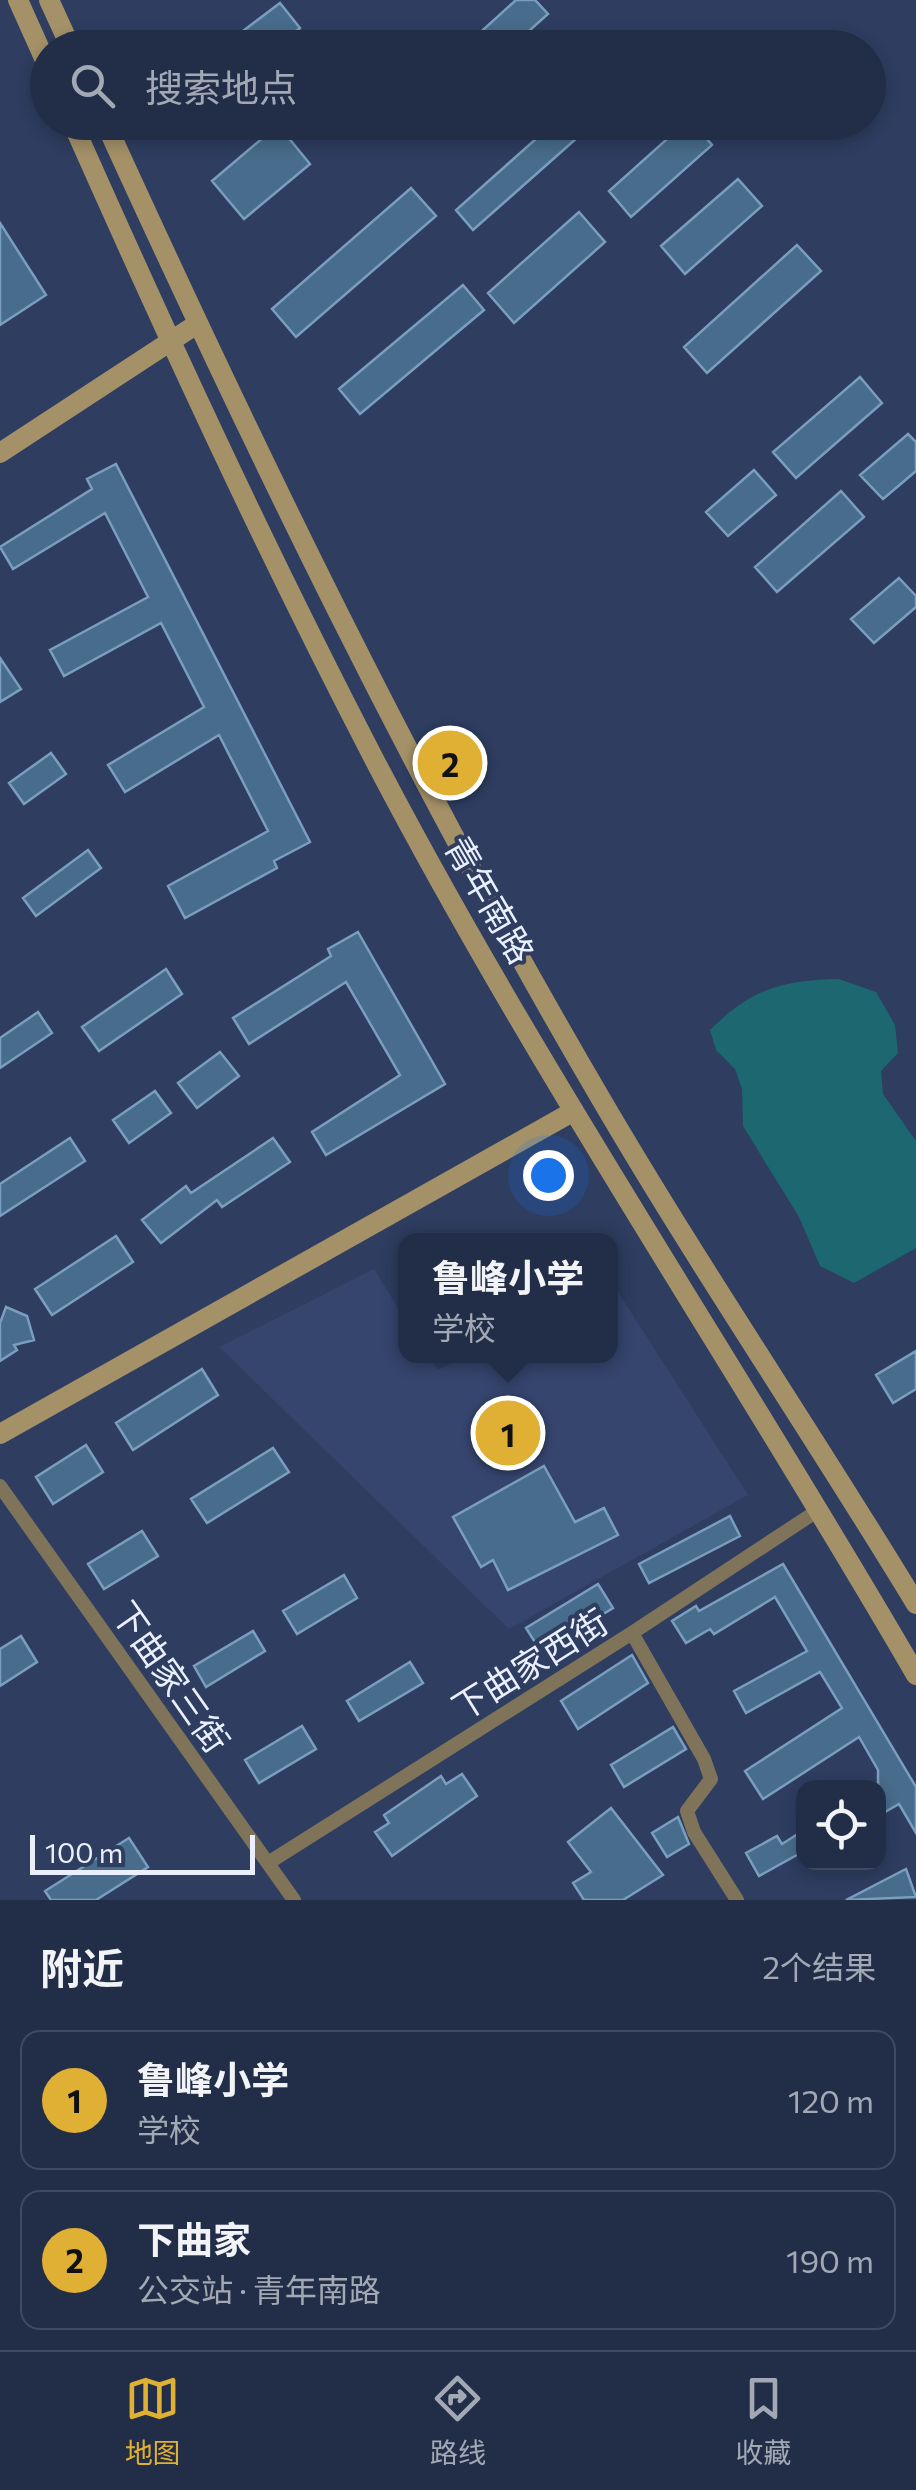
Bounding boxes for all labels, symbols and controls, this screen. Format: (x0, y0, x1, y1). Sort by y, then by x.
search box (30, 30, 886, 140)
icon: search (65, 58, 120, 113)
text: 搜索地点 (145, 63, 297, 110)
pin: 2 (418, 726, 482, 800)
street label: 青年南路 (437, 828, 545, 970)
your location (523, 1150, 574, 1201)
popup (398, 1233, 618, 1363)
text: 鲁峰小学 (432, 1253, 584, 1300)
text: 学校 (432, 1307, 496, 1347)
pin: 1 (476, 1396, 540, 1470)
street label: 下曲家三街 (104, 1592, 240, 1760)
street label: 下曲家西街 (443, 1598, 615, 1728)
map controls (796, 1780, 886, 1870)
button: locate (796, 1780, 886, 1870)
scale bar (30, 1830, 255, 1874)
text: 100 m (45, 1835, 123, 1869)
text: 附近 (40, 1941, 124, 1993)
text: 2个结果 (762, 1946, 876, 1986)
text: 鲁峰小学 (137, 2055, 289, 2102)
text: 1 (67, 2080, 82, 2120)
text: 120 m (788, 2080, 874, 2120)
text: 学校 (137, 2109, 201, 2149)
text: 下曲家 (137, 2215, 251, 2262)
text: 2 (65, 2240, 84, 2280)
text: 190 m (786, 2240, 874, 2280)
text: 公交站 · 青年南路 (137, 2269, 381, 2309)
tab: 地图 (125, 2371, 181, 2471)
tab: 路线 (430, 2371, 486, 2471)
tab: 收藏 (735, 2371, 791, 2471)

